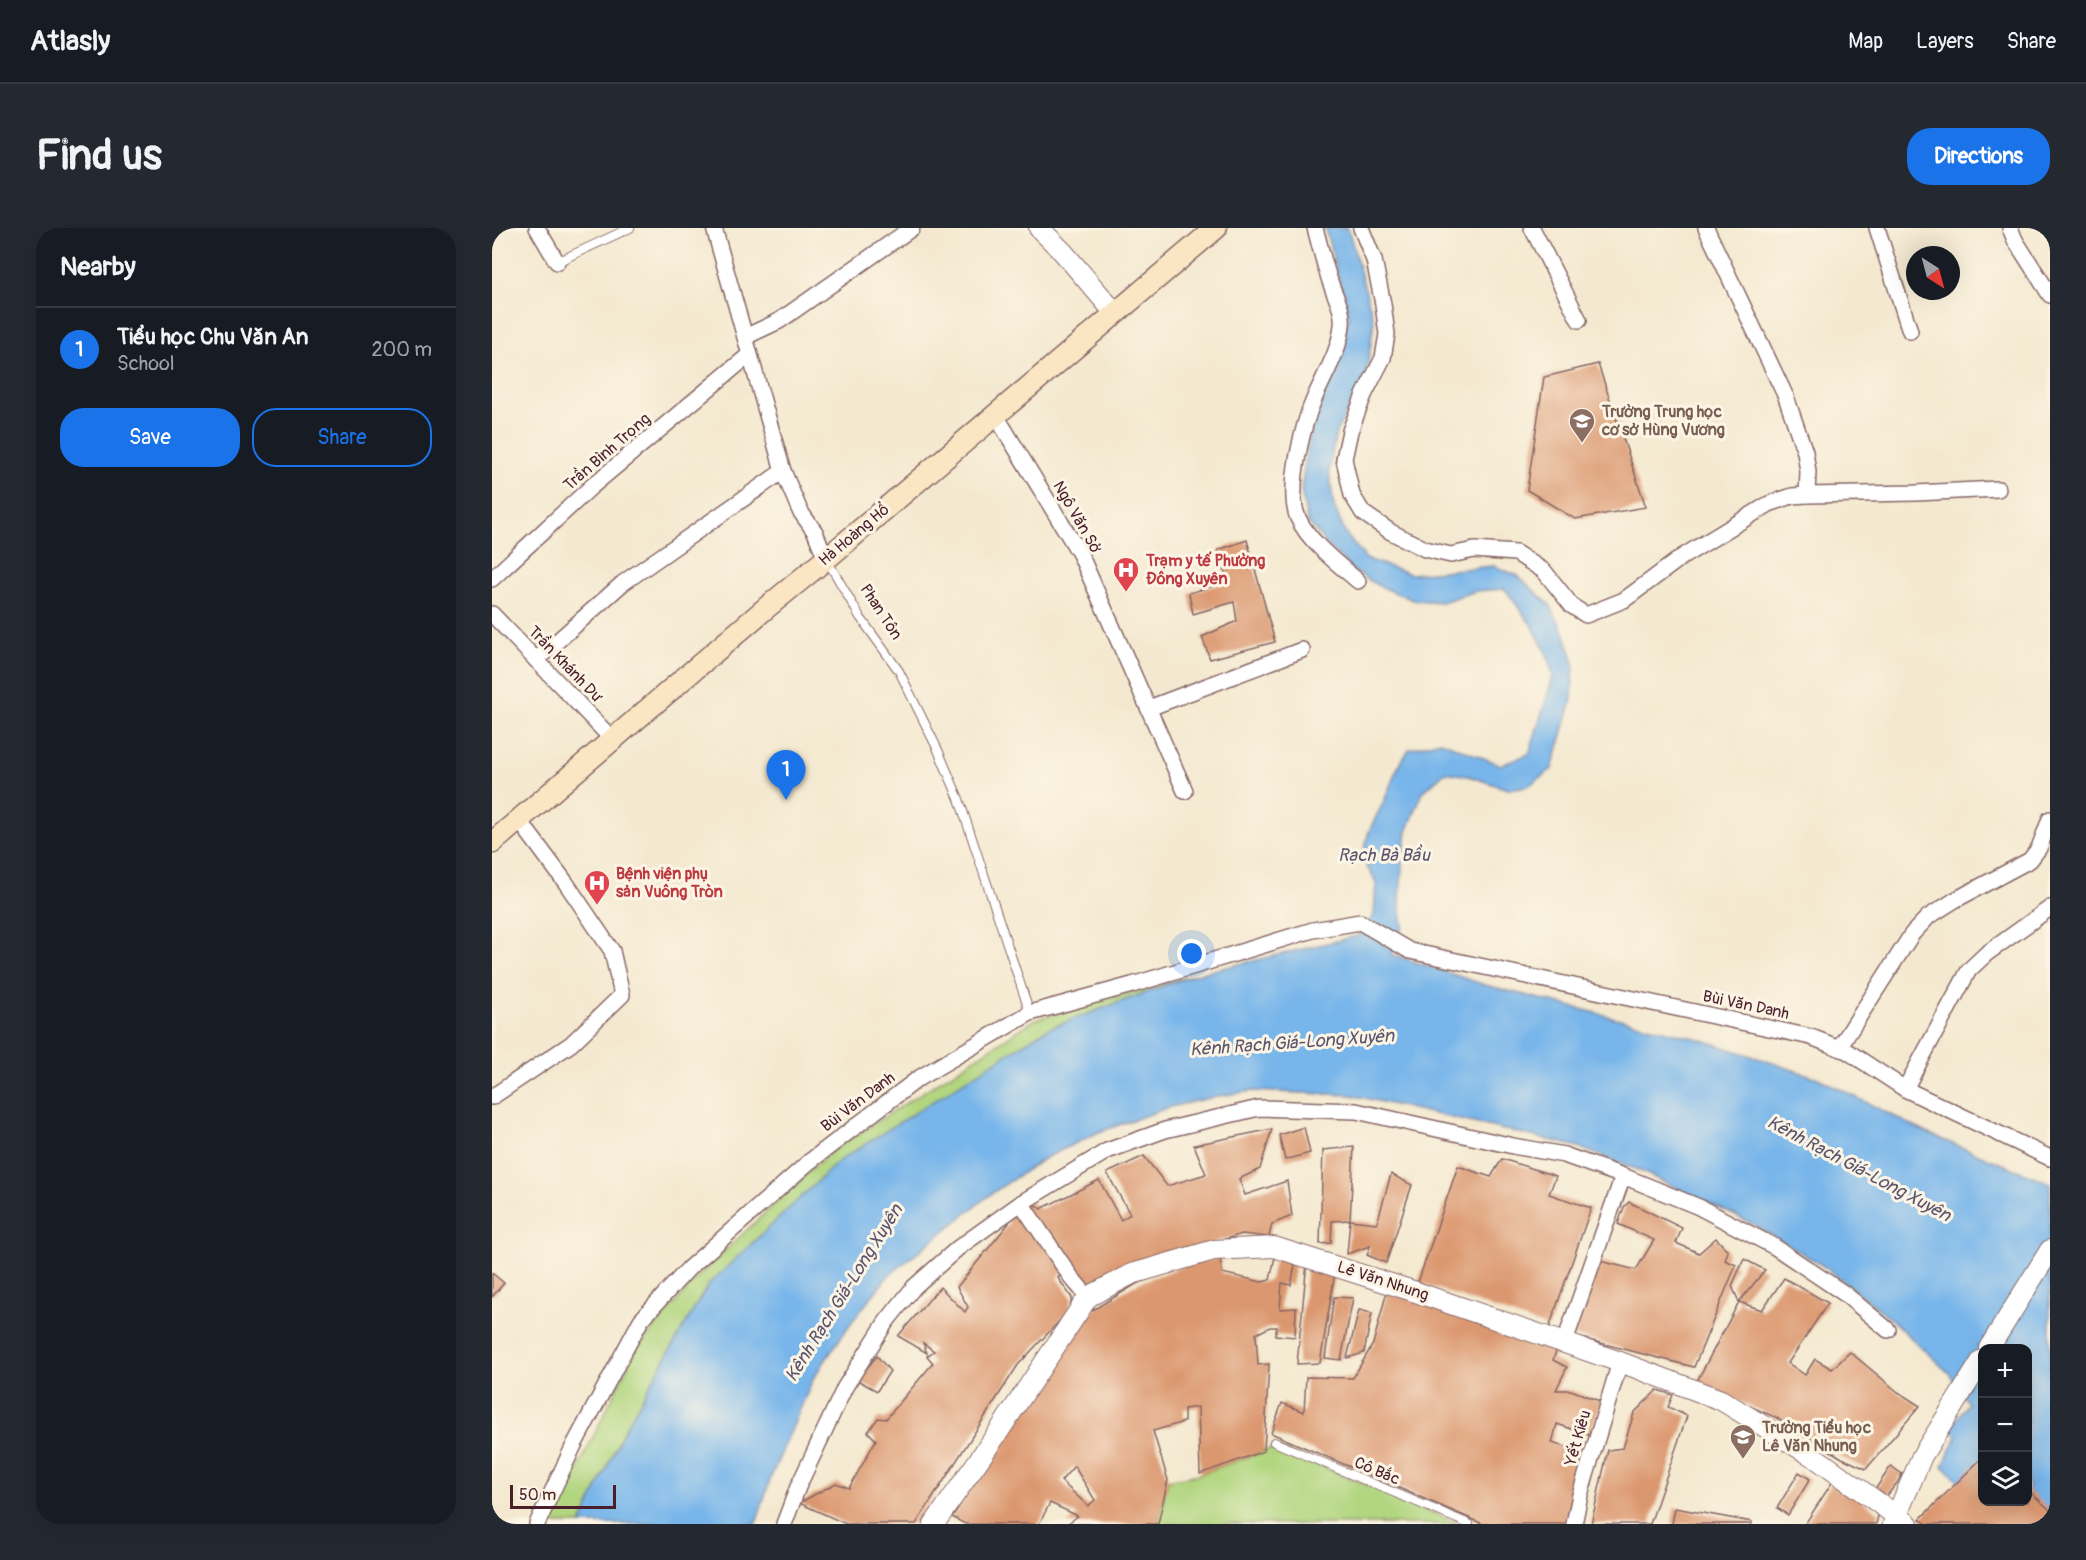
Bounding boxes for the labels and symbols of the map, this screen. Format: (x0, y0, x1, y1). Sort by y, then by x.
north arrow (1906, 246, 1960, 300)
place label: Trường Trung học cơ sở Hùng Vương (1601, 402, 1725, 440)
school or university icon: Trường Trung học cơ sở Hùng Vương (1567, 406, 1597, 444)
street label: Trần Bình Trọng (559, 408, 654, 495)
street label: Ngô Văn Sở (1048, 477, 1106, 557)
street label: Hà Hoàng Hổ (814, 499, 894, 570)
place label: Trạm y tế Phường Đông Xuyên (1145, 551, 1265, 589)
hospital icon: Trạm y tế Phường Đông Xuyên (1111, 555, 1141, 593)
street label: Phan Tôn (856, 580, 906, 644)
street label: Trần Khánh Dư (524, 621, 608, 707)
pin: 1 (766, 750, 806, 800)
water label: Rạch Bà Bầu (1338, 844, 1431, 867)
place label: Bệnh viện phụ sản Vuông Tròn (616, 864, 723, 902)
hospital icon: Bệnh viện phụ sản Vuông Tròn (582, 868, 612, 906)
your location (1177, 939, 1206, 968)
street label: Bùi Văn Danh (1701, 986, 1791, 1024)
water label: Kênh Rạch Giá-Long Xuyên (1189, 1024, 1396, 1062)
street label: Bùi Văn Danh (817, 1068, 899, 1136)
water label: Kênh Rạch Giá-Long Xuyên (1763, 1111, 1955, 1228)
water label: Kênh Rạch Giá-Long Xuyên (780, 1199, 908, 1386)
street label: Lê Văn Nhung (1335, 1257, 1431, 1305)
street label: Yết Kiêu (1560, 1408, 1595, 1469)
place label: Trường Tiểu học Lê Văn Nhung (1761, 1418, 1871, 1456)
school or university icon: Trường Tiểu học Lê Văn Nhung (1728, 1422, 1758, 1460)
street label: Cô Bắc (1351, 1453, 1403, 1489)
scale bar (510, 1482, 616, 1510)

